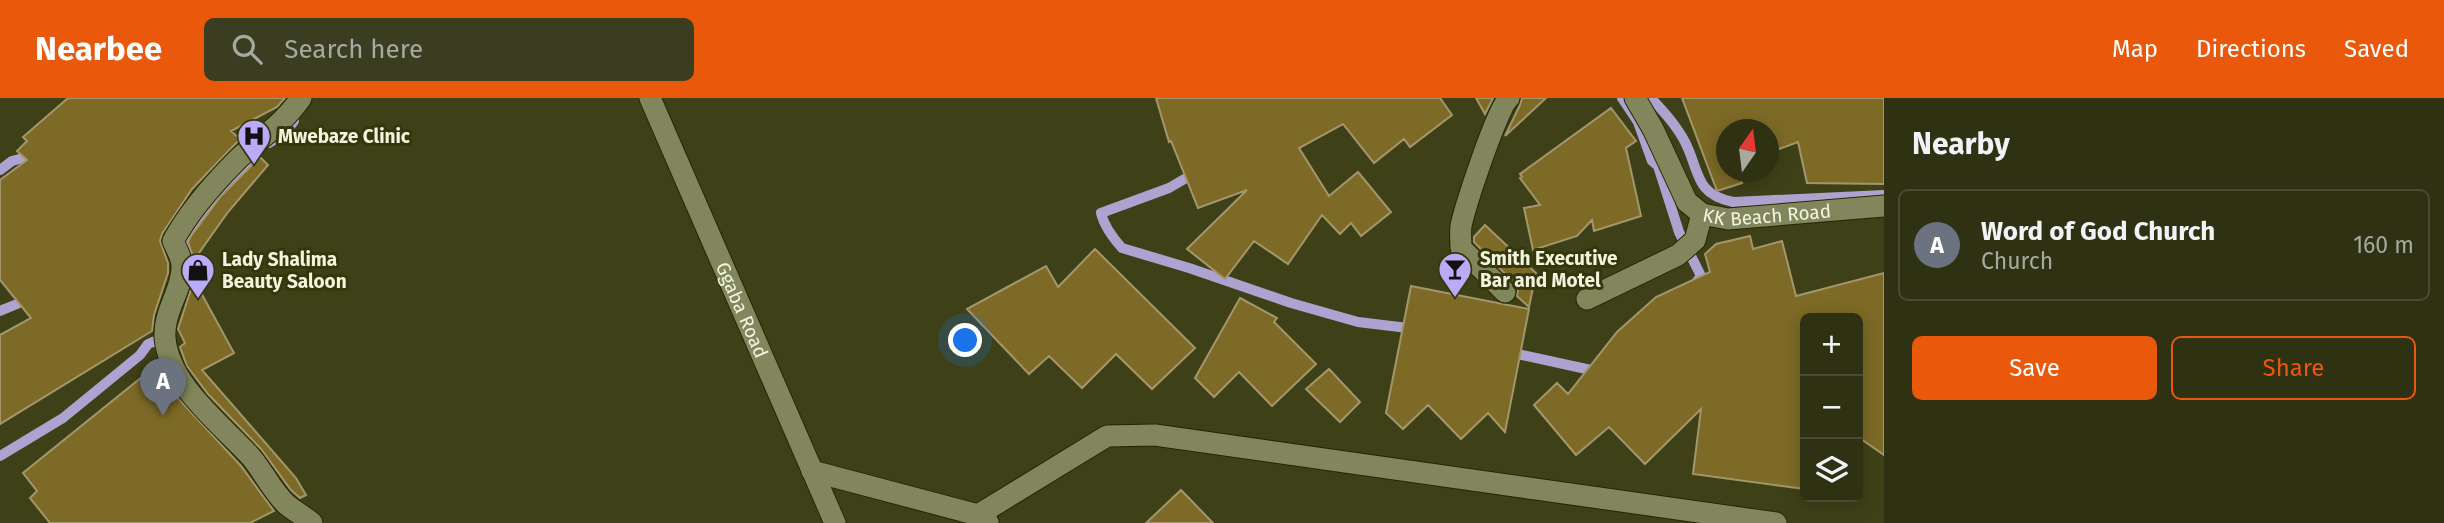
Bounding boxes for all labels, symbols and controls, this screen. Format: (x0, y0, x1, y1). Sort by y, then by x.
search box (204, 18, 694, 81)
text: Nearbee (35, 29, 162, 69)
icon: search (228, 30, 266, 68)
text: Search here (284, 34, 423, 65)
text: Map (2112, 35, 2158, 63)
text: Directions (2196, 35, 2306, 63)
text: Saved (2344, 35, 2409, 63)
hospital icon: Mwebaze Clinic (235, 117, 273, 166)
north arrow (1716, 119, 1779, 182)
place label: Mwebaze Clinic (278, 125, 410, 148)
text: Nearby (1912, 126, 2010, 162)
street label: KK Beach Road (1701, 199, 1832, 231)
text: Word of God Church (1981, 216, 2215, 247)
text: A (1930, 231, 1944, 259)
text: 160 m (2353, 231, 2414, 259)
place label: Smith Executive Bar and Motel (1480, 247, 1618, 292)
text: Church (1981, 247, 2053, 275)
place label: Lady Shalima Beauty Saloon (222, 248, 347, 293)
bar icon: Smith Executive Bar and Motel (1436, 250, 1474, 299)
shop icon: Lady Shalima Beauty Saloon (179, 251, 217, 300)
street label: Ggaba Road (711, 259, 773, 361)
map controls (1800, 313, 1863, 502)
button: + (1800, 313, 1863, 376)
your location (948, 323, 982, 357)
button: Save (1912, 336, 2157, 400)
button: Share (2171, 336, 2416, 400)
pin: A (140, 358, 186, 416)
button: − (1800, 376, 1863, 439)
button: layers (1800, 439, 1863, 502)

